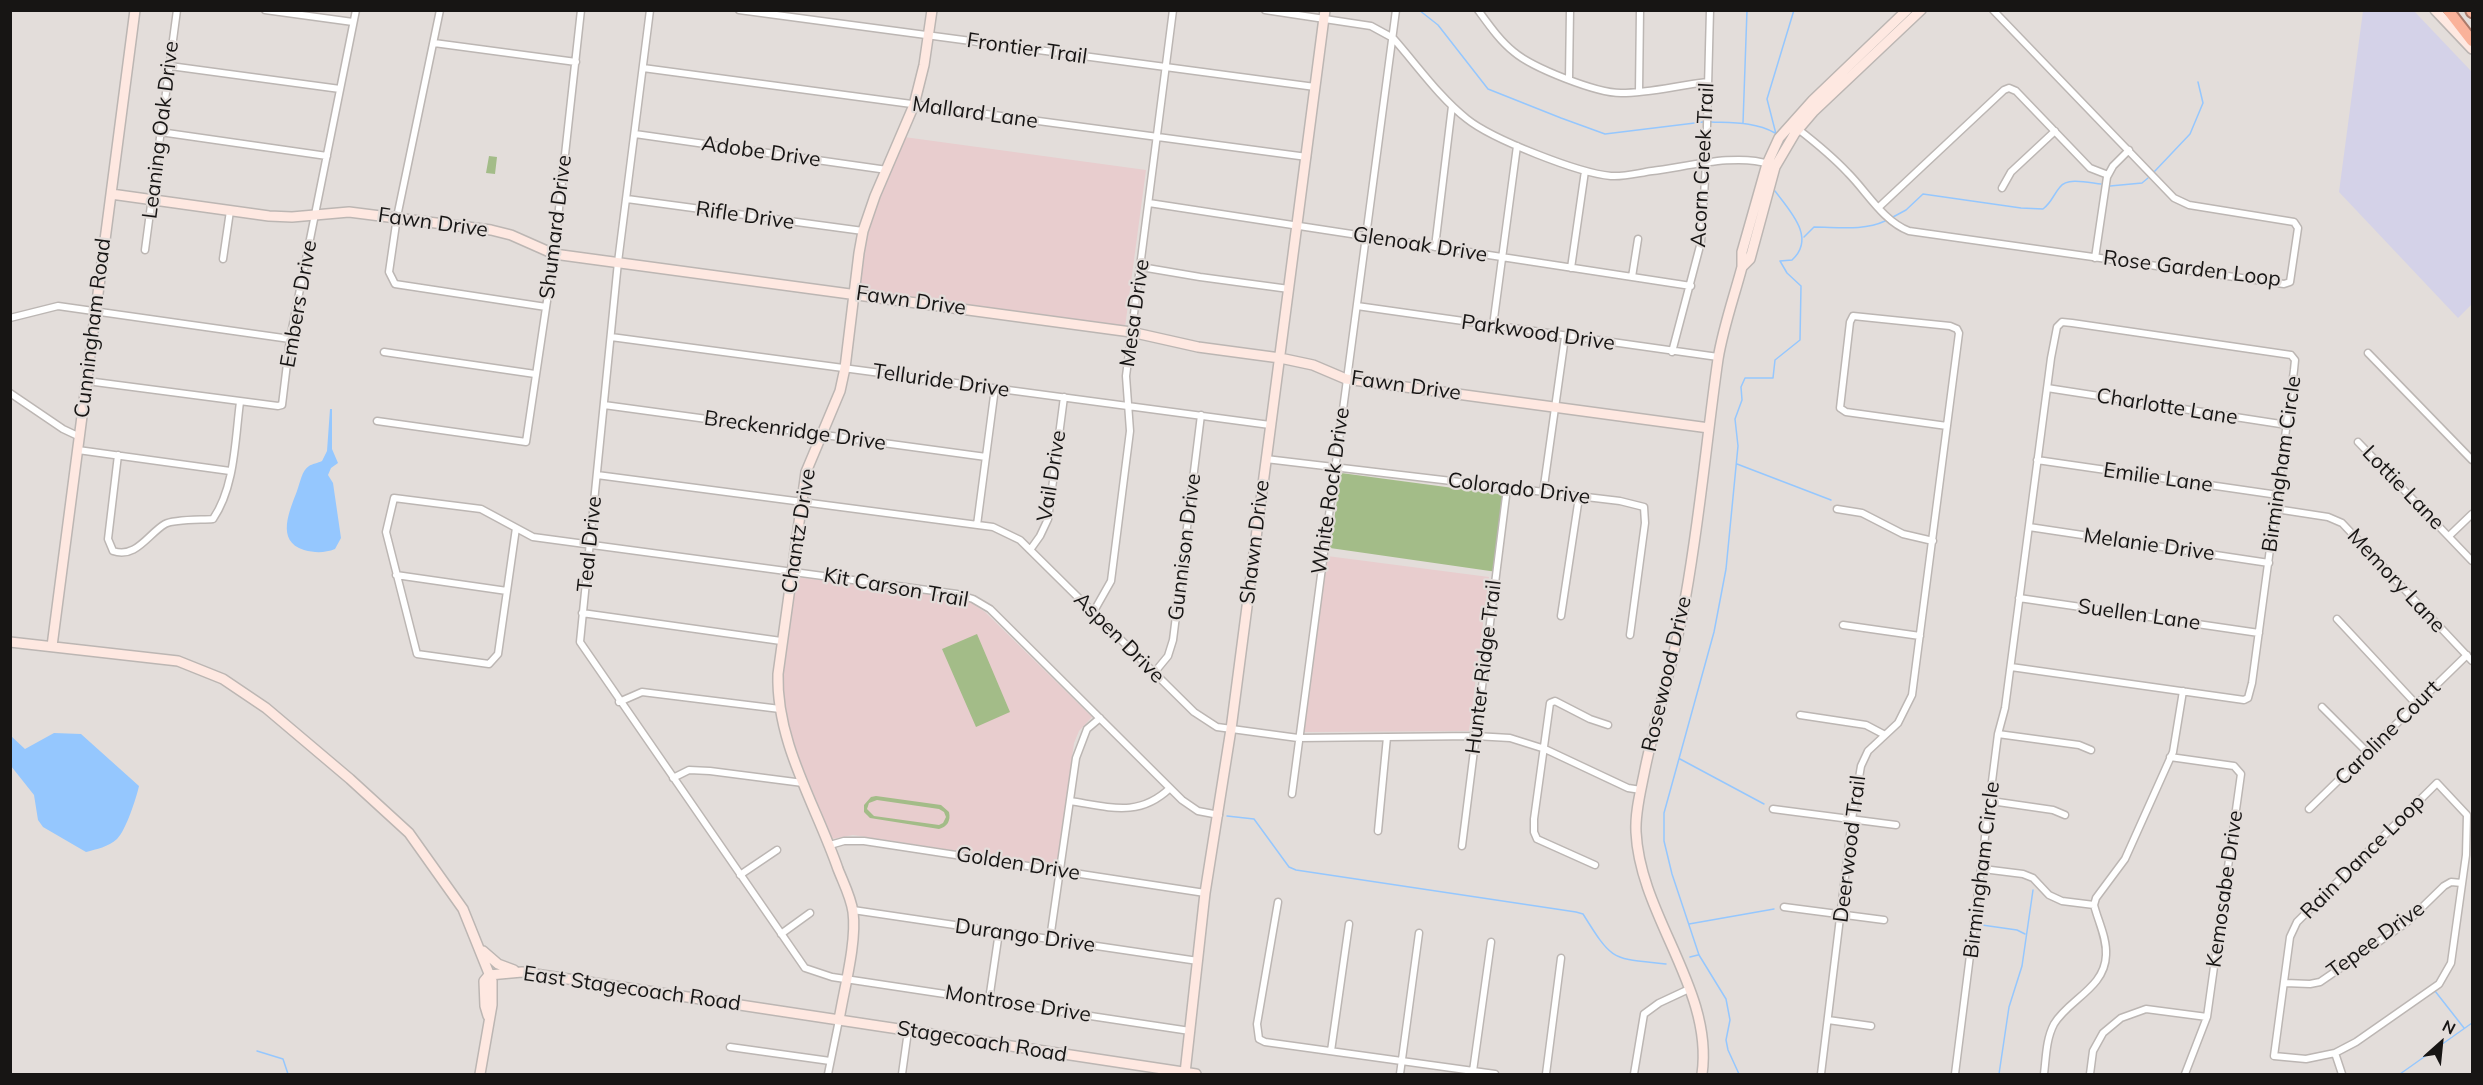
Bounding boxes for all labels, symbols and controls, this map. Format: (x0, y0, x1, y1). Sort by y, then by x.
street label: Frontier Trail (965, 28, 1089, 70)
street label: Leaning Oak Drive (138, 40, 184, 220)
street label: Acorn Creek Trail (1686, 82, 1720, 248)
street label: Mallard Lane (911, 92, 1039, 134)
street label: Adobe Drive (700, 131, 822, 173)
street label: Shumard Drive (535, 154, 577, 300)
street label: Rifle Drive (694, 197, 796, 235)
street label: Fawn Drive (376, 203, 490, 243)
street label: Glenoak Drive (1351, 222, 1489, 268)
street label: Cunningham Road (69, 237, 117, 419)
street label: Embers Drive (275, 238, 323, 370)
street label: Rose Garden Loop (2102, 246, 2282, 292)
street label: Mesa Drive (1115, 257, 1155, 369)
street label: Fawn Drive (854, 281, 968, 321)
street label: Parkwood Drive (1460, 310, 1616, 356)
street label: Telluride Drive (871, 359, 1011, 403)
street label: Fawn Drive (1349, 366, 1463, 406)
street label: Birmingham Circle (2257, 374, 2307, 554)
street label: Charlotte Lane (2095, 383, 2239, 431)
street label: Breckenridge Drive (702, 406, 888, 456)
street label: White Rock Drive (1307, 406, 1355, 576)
street label: Vail Drive (1032, 428, 1072, 524)
street label: Lottie Lane (2357, 441, 2449, 535)
street label: Emilie Lane (2102, 458, 2214, 498)
street label: Chantz Drive (777, 467, 821, 595)
street label: Colorado Drive (1446, 468, 1592, 510)
street label: Gunnison Drive (1163, 472, 1207, 622)
street label: Shawn Drive (1235, 479, 1275, 605)
street label: Teal Drive (572, 495, 608, 593)
street label: Melanie Drive (2082, 523, 2216, 567)
street label: Memory Lane (2342, 524, 2450, 638)
street label: Kit Carson Trail (822, 563, 970, 613)
street label: Hunter Ridge Trail (1461, 579, 1507, 755)
street label: Aspen Drive (1068, 587, 1170, 689)
street label: Rosewood Drive (1637, 594, 1697, 754)
street label: Suellen Lane (2076, 594, 2202, 636)
street label: Caroline Court (2330, 675, 2446, 791)
street label: Deerwood Trail (1828, 774, 1872, 924)
street label: Birmingham Circle (1959, 780, 2005, 960)
street label: Rain Dance Loop (2296, 790, 2430, 924)
street label: Kemosabe Drive (2202, 809, 2248, 969)
street label: Golden Drive (954, 842, 1082, 886)
street label: Tepee Drive (2322, 896, 2430, 984)
street label: Durango Drive (953, 914, 1097, 958)
street label: East Stagecoach Road (522, 961, 742, 1017)
street label: Montrose Drive (943, 980, 1093, 1028)
north arrow (2411, 1013, 2471, 1073)
text: N (2439, 1015, 2459, 1039)
street label: Stagecoach Road (895, 1016, 1069, 1068)

